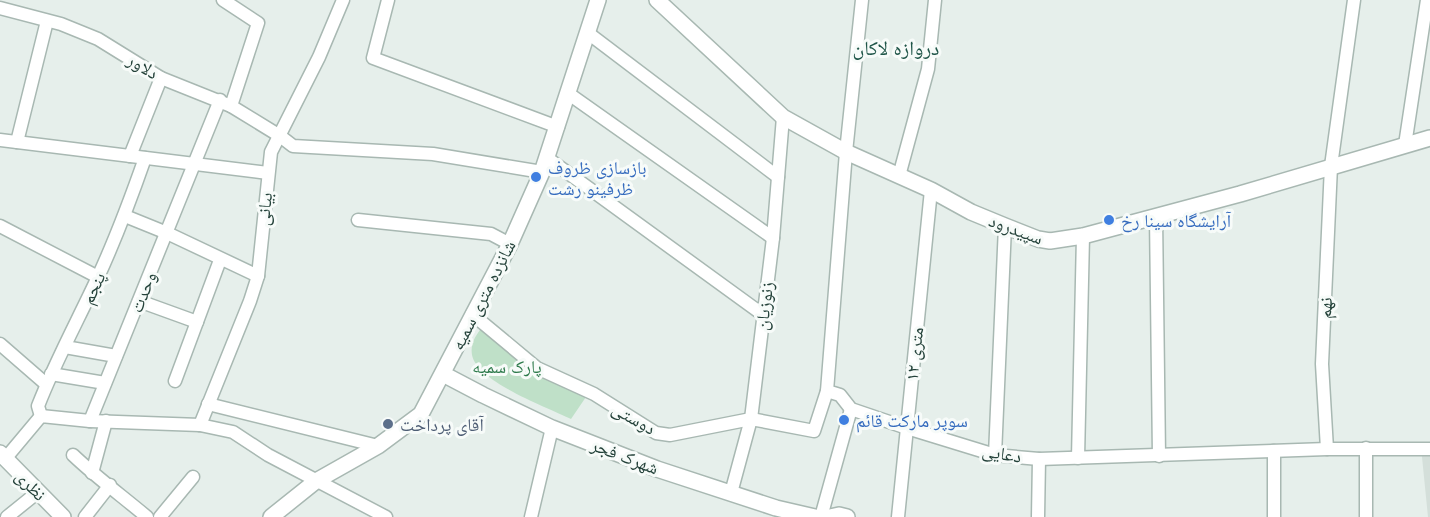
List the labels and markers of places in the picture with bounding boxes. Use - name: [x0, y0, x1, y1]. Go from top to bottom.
- place label: بازسازی ظروف ظرفینو رشت: [548, 156, 647, 200]
- marker: بازسازی ظروف ظرفینو رشت: [529, 170, 543, 184]
- place label: آرایشگاه سینا رخ: [1121, 209, 1231, 233]
- marker: آرایشگاه سینا رخ: [1102, 213, 1116, 227]
- place label: سوپر مارکت قائم: [856, 409, 968, 433]
- place label: آقای پرداخت: [400, 413, 484, 436]
- marker: سوپر مارکت قائم: [837, 413, 851, 427]
- marker: آقای پرداخت: [381, 417, 395, 431]

